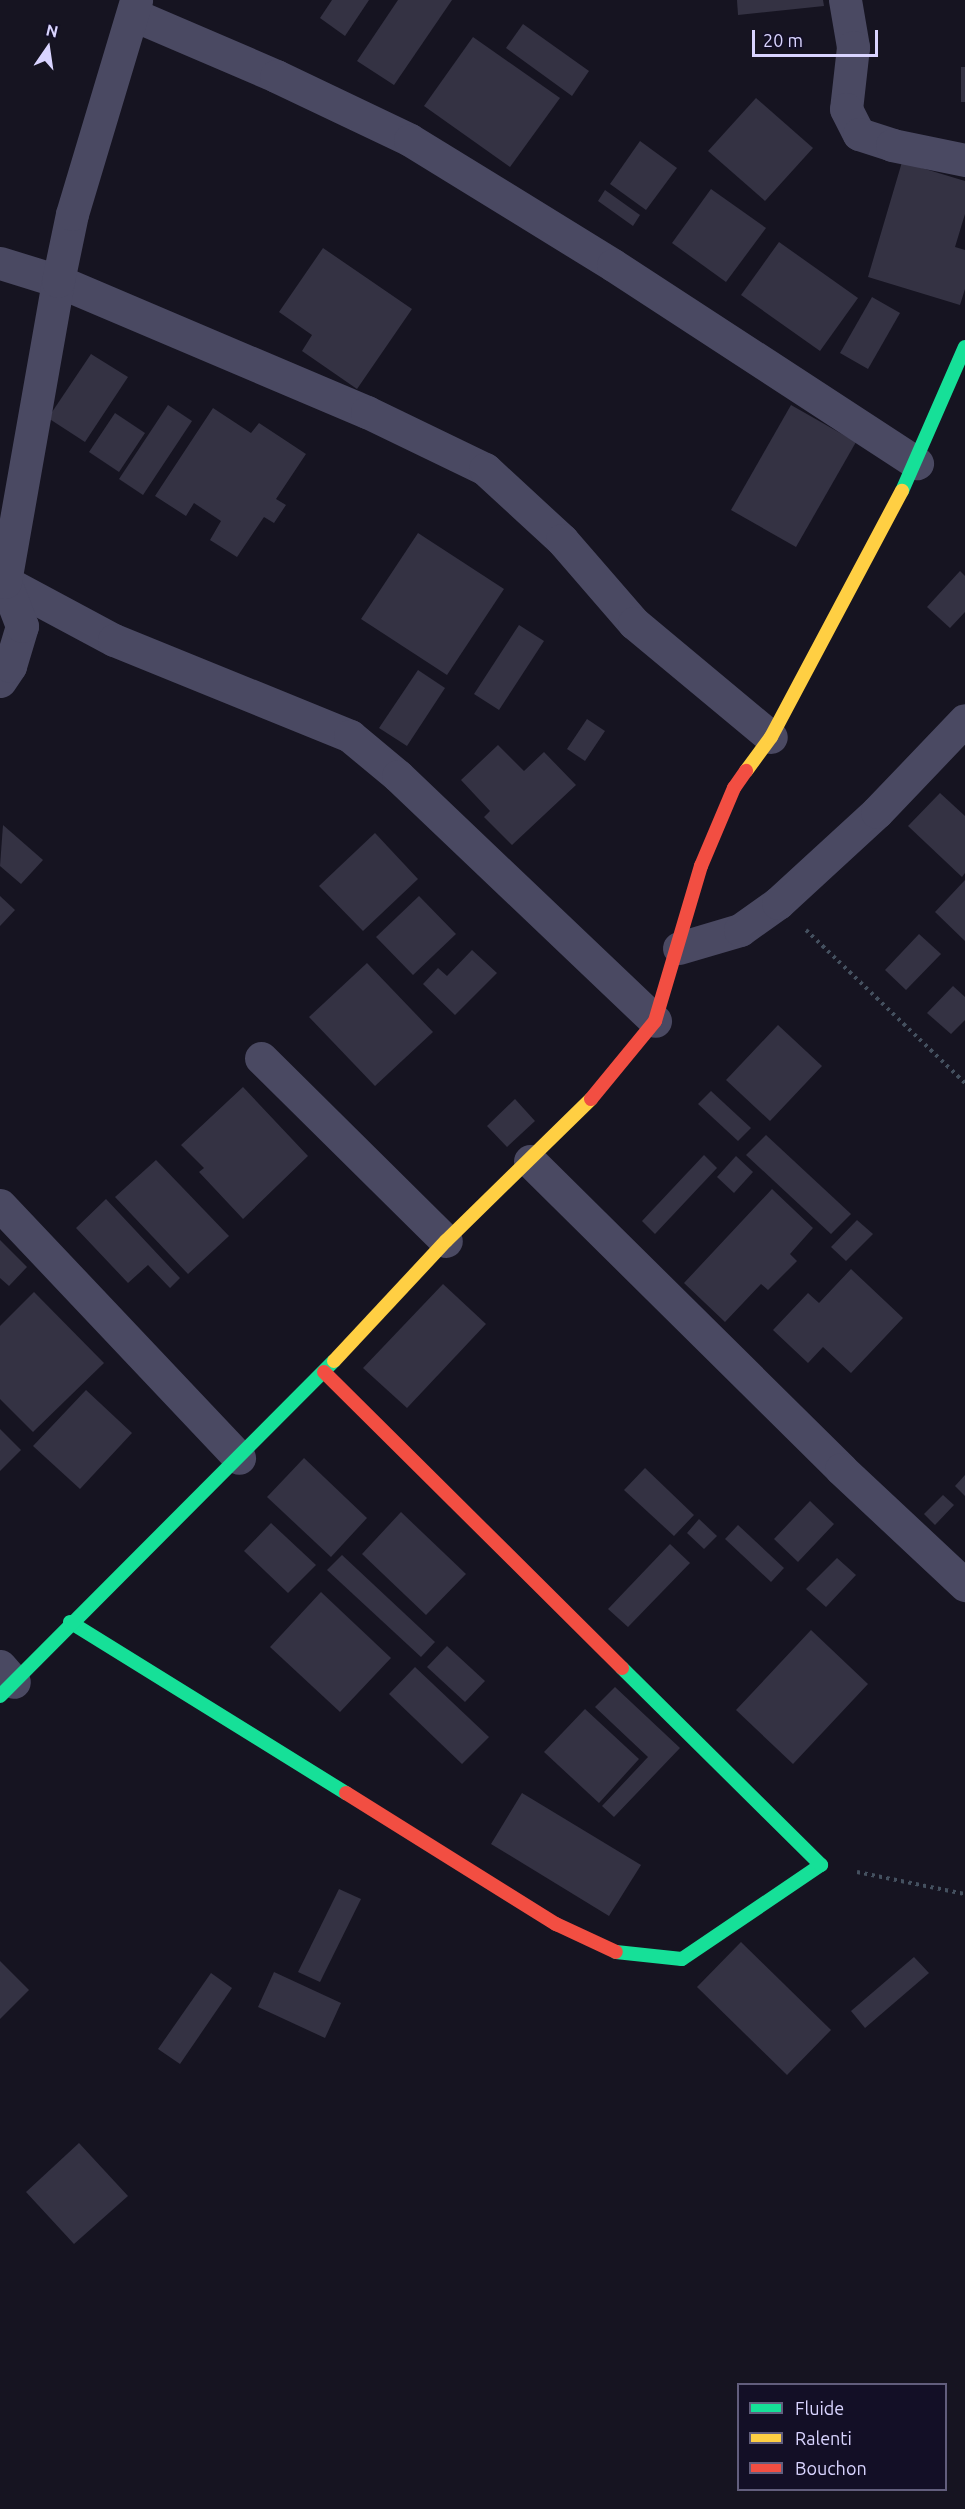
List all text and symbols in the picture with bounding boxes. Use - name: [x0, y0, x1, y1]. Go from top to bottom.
- north arrow: [18, 18, 78, 78]
- scale bar: [755, 18, 881, 56]
- text: N: [44, 20, 60, 41]
- text: 20 m: [763, 30, 803, 50]
- legend: [737, 2383, 947, 2491]
- text: Fluide: [795, 2398, 844, 2418]
- text: Ralenti: [795, 2428, 852, 2448]
- text: Bouchon: [795, 2458, 867, 2478]

